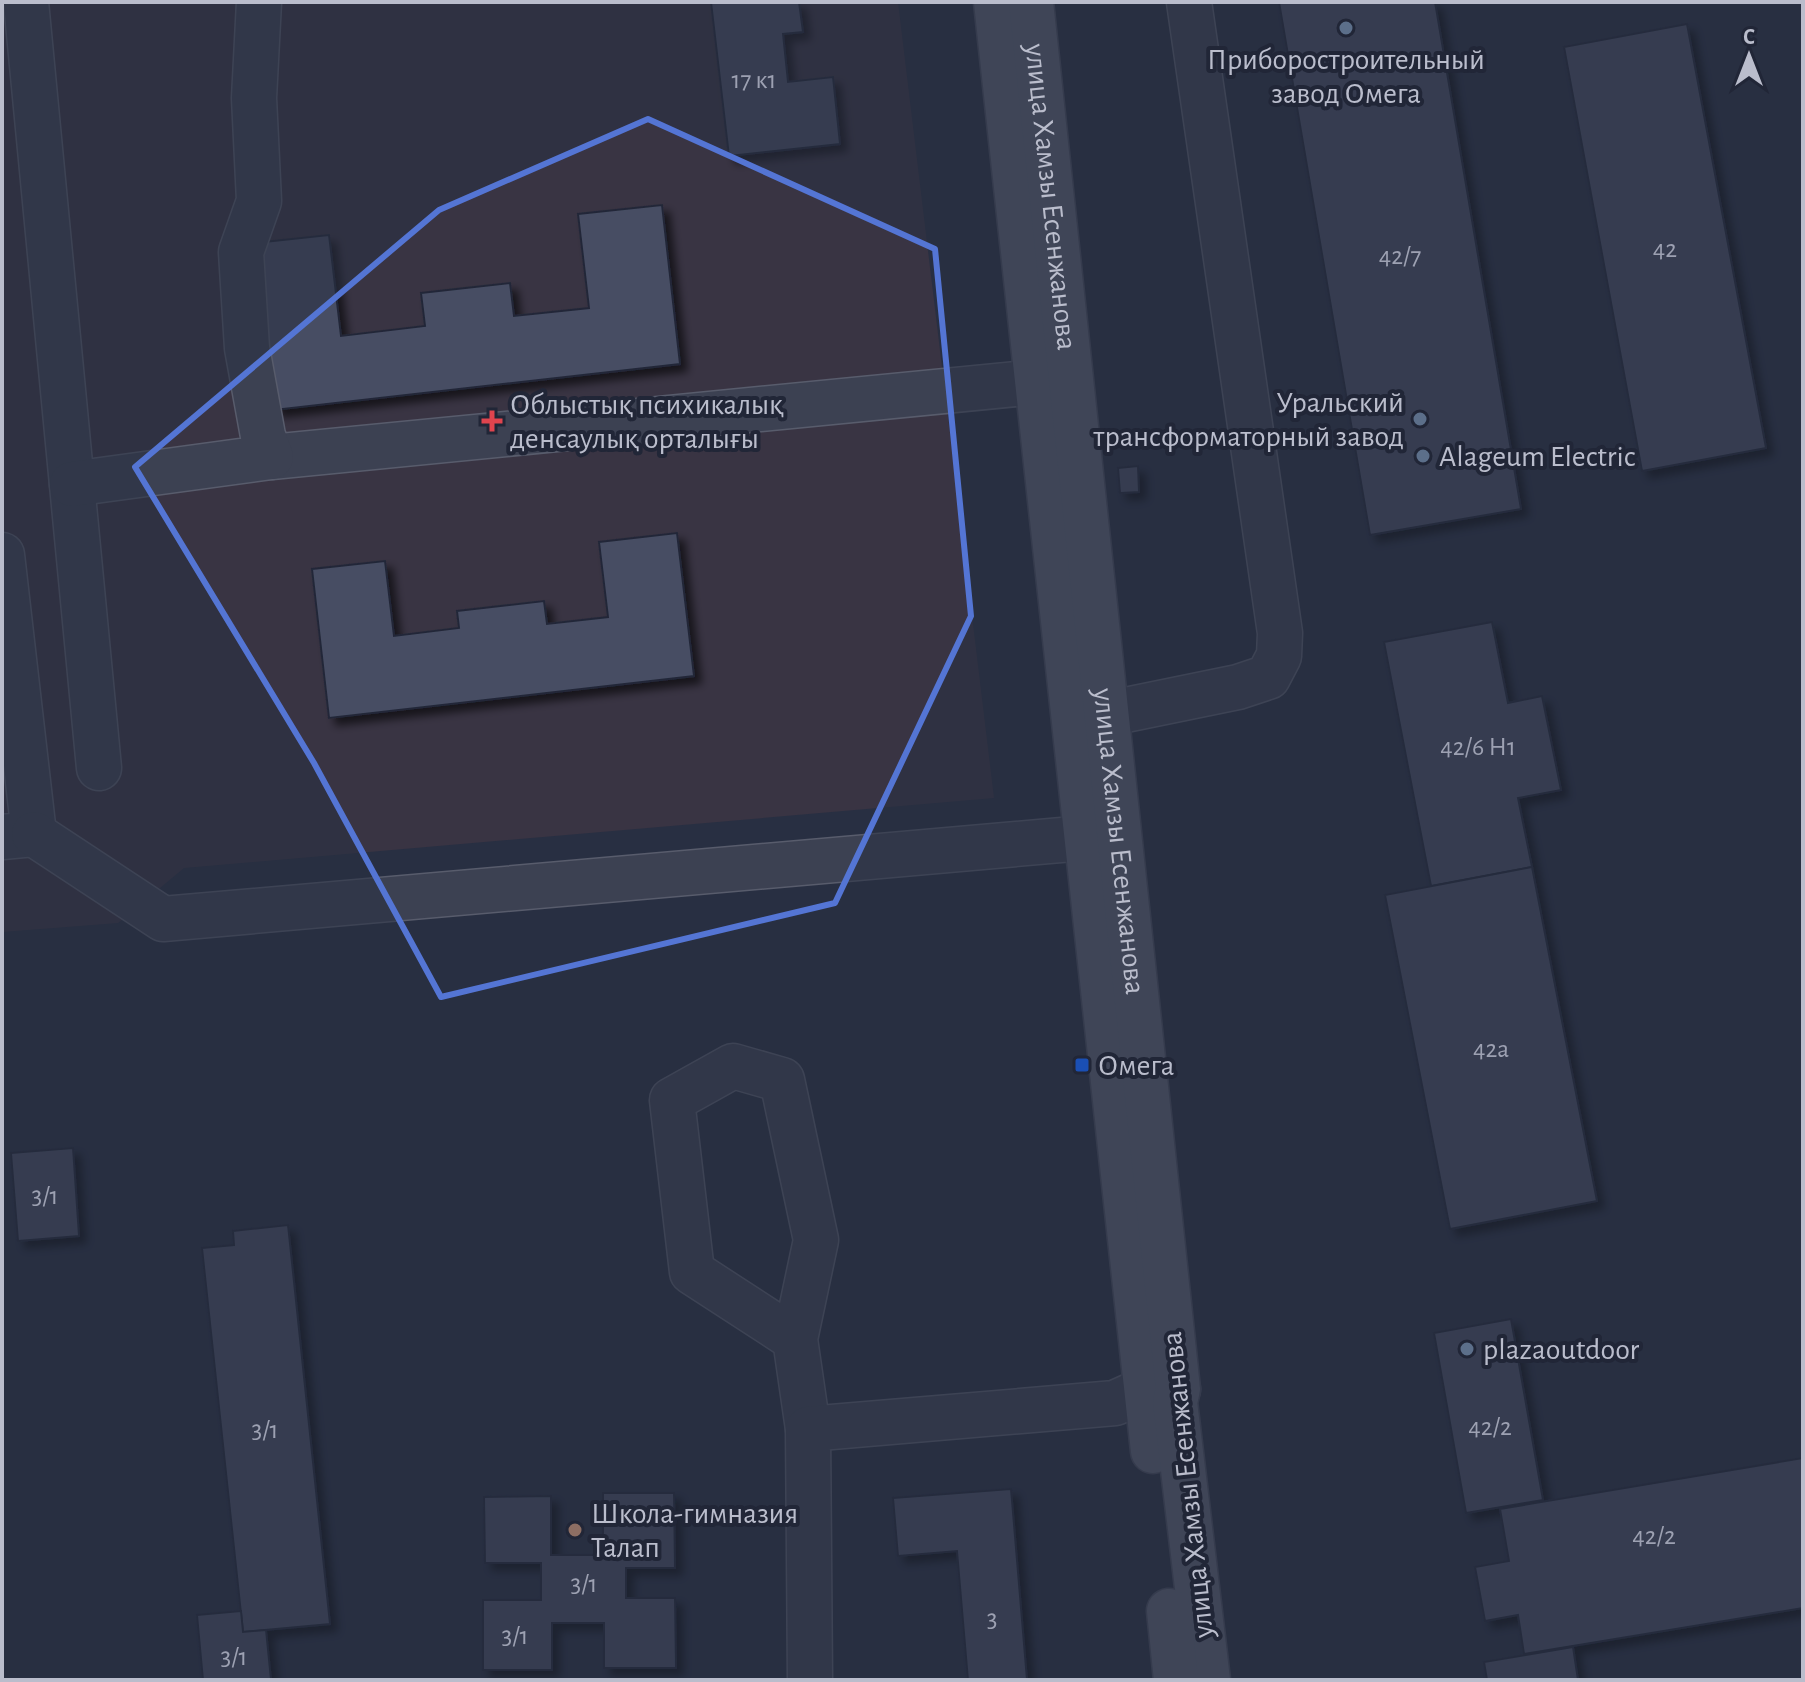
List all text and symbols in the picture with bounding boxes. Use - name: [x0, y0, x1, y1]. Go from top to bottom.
- north arrow: [1709, 16, 1789, 96]
- marker: Приборостроительный завод Омега: [1337, 19, 1355, 37]
- text: С: [1743, 26, 1755, 48]
- street label: улица Хамзы Есенжанова: [1019, 41, 1082, 352]
- place label: Приборостроительный завод Омега: [1207, 45, 1485, 109]
- house number: 17 к1: [732, 67, 776, 93]
- house number: 42: [1653, 236, 1677, 262]
- house number: 42/7: [1379, 243, 1421, 269]
- place label: Уральский трансформаторный завод: [1093, 388, 1404, 452]
- place label: Облыстық психикалық денсаулық орталығы: [510, 390, 784, 454]
- marker: Облыстық психикалық денсаулық орталығы: [481, 410, 503, 432]
- marker: Уральский трансформаторный завод: [1411, 410, 1429, 428]
- place label: Alageum Electric: [1439, 442, 1636, 472]
- marker: Alageum Electric: [1414, 447, 1432, 465]
- street label: улица Хамзы Есенжанова: [1088, 686, 1150, 996]
- house number: 42/6 Н1: [1440, 734, 1516, 760]
- house number: 42а: [1473, 1036, 1509, 1062]
- place label: Омега: [1098, 1051, 1175, 1081]
- marker: Омега: [1073, 1056, 1091, 1074]
- house number: 3/1: [31, 1183, 59, 1209]
- street label: улица Хамзы Есенжанова: [1157, 1330, 1219, 1641]
- place label: plazaoutdoor: [1483, 1335, 1640, 1365]
- marker: plazaoutdoor: [1458, 1340, 1476, 1358]
- house number: 42/2: [1468, 1414, 1512, 1440]
- house number: 3/1: [251, 1417, 279, 1443]
- place label: Школа-гимназия Талап: [591, 1499, 798, 1563]
- marker: Школа-гимназия Талап: [566, 1521, 584, 1539]
- house number: 42/2: [1632, 1523, 1676, 1549]
- house number: 3/1: [570, 1571, 598, 1597]
- house number: 3: [987, 1606, 997, 1632]
- house number: 3/1: [501, 1623, 529, 1649]
- house number: 3/1: [220, 1644, 248, 1670]

